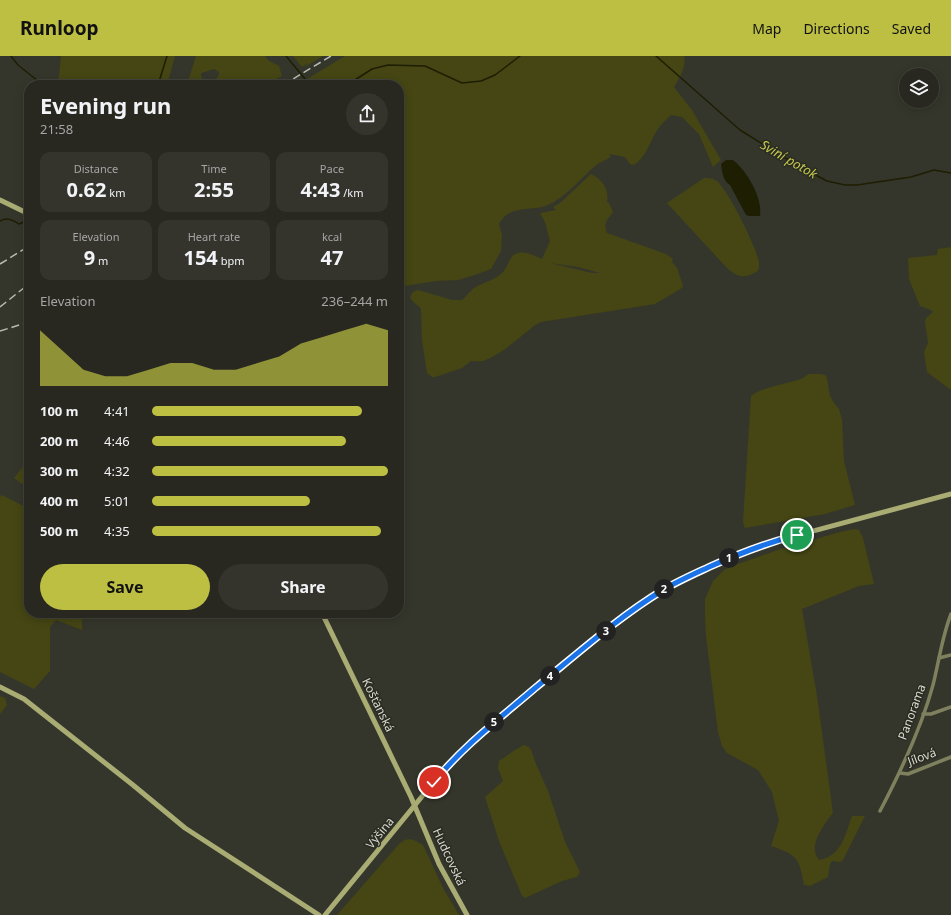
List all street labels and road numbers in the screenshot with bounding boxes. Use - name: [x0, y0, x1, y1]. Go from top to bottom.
- street label: Košťanská: [358, 675, 399, 734]
- street label: Panorama: [894, 682, 929, 742]
- street label: Jílová: [904, 744, 939, 770]
- street label: Výšina: [362, 813, 398, 852]
- street label: Hudcovská: [429, 825, 470, 888]

